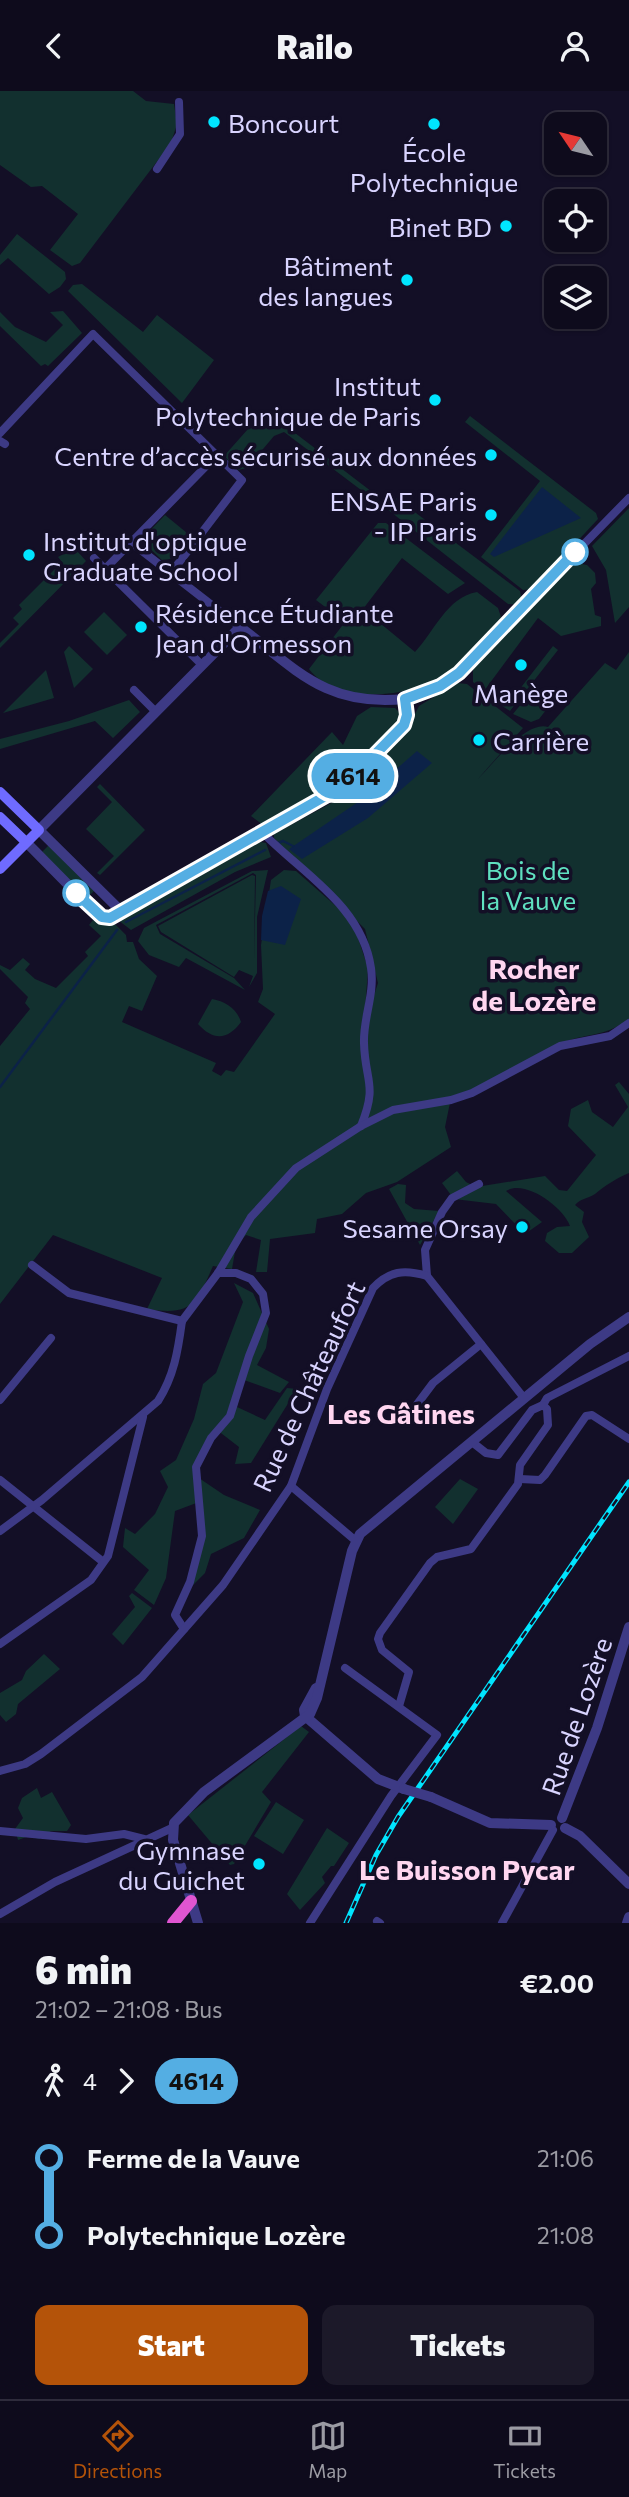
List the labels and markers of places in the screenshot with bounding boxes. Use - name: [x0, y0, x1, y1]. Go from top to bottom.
- place label: Boncourt: [228, 107, 339, 138]
- marker: Boncourt: [206, 114, 222, 130]
- marker: École Polytechnique: [426, 116, 442, 132]
- place label: École Polytechnique: [350, 136, 518, 197]
- place label: Binet BD: [389, 211, 492, 242]
- marker: Binet BD: [498, 218, 514, 234]
- place label: Bâtiment des langues: [258, 250, 393, 311]
- marker: Bâtiment des langues: [399, 272, 415, 288]
- place label: Institut Polytechnique de Paris: [155, 370, 421, 431]
- marker: Institut Polytechnique de Paris: [427, 392, 443, 408]
- place label: Centre d’accès sécurisé aux données: [54, 440, 477, 471]
- marker: Centre d’accès sécurisé aux données: [483, 447, 499, 463]
- place label: ENSAE Paris - IP Paris: [330, 485, 477, 546]
- marker: ENSAE Paris - IP Paris: [483, 507, 499, 523]
- place label: Institut d'optique Graduate School: [43, 525, 247, 586]
- unlabelled marker: [562, 539, 588, 565]
- marker: Institut d'optique Graduate School: [21, 547, 37, 563]
- place label: Résidence Étudiante Jean d'Ormesson: [155, 597, 394, 658]
- marker: Résidence Étudiante Jean d'Ormesson: [133, 619, 149, 635]
- marker: Manège: [513, 657, 529, 673]
- place label: Manège: [474, 677, 568, 708]
- place label: Carrière: [493, 725, 589, 756]
- marker: Carrière: [471, 732, 487, 748]
- unlabelled marker: [63, 880, 89, 906]
- place label: Sesame Orsay: [342, 1212, 508, 1243]
- marker: Sesame Orsay: [514, 1219, 530, 1235]
- place label: Gymnase du Guichet: [118, 1834, 245, 1895]
- marker: Gymnase du Guichet: [251, 1856, 267, 1872]

